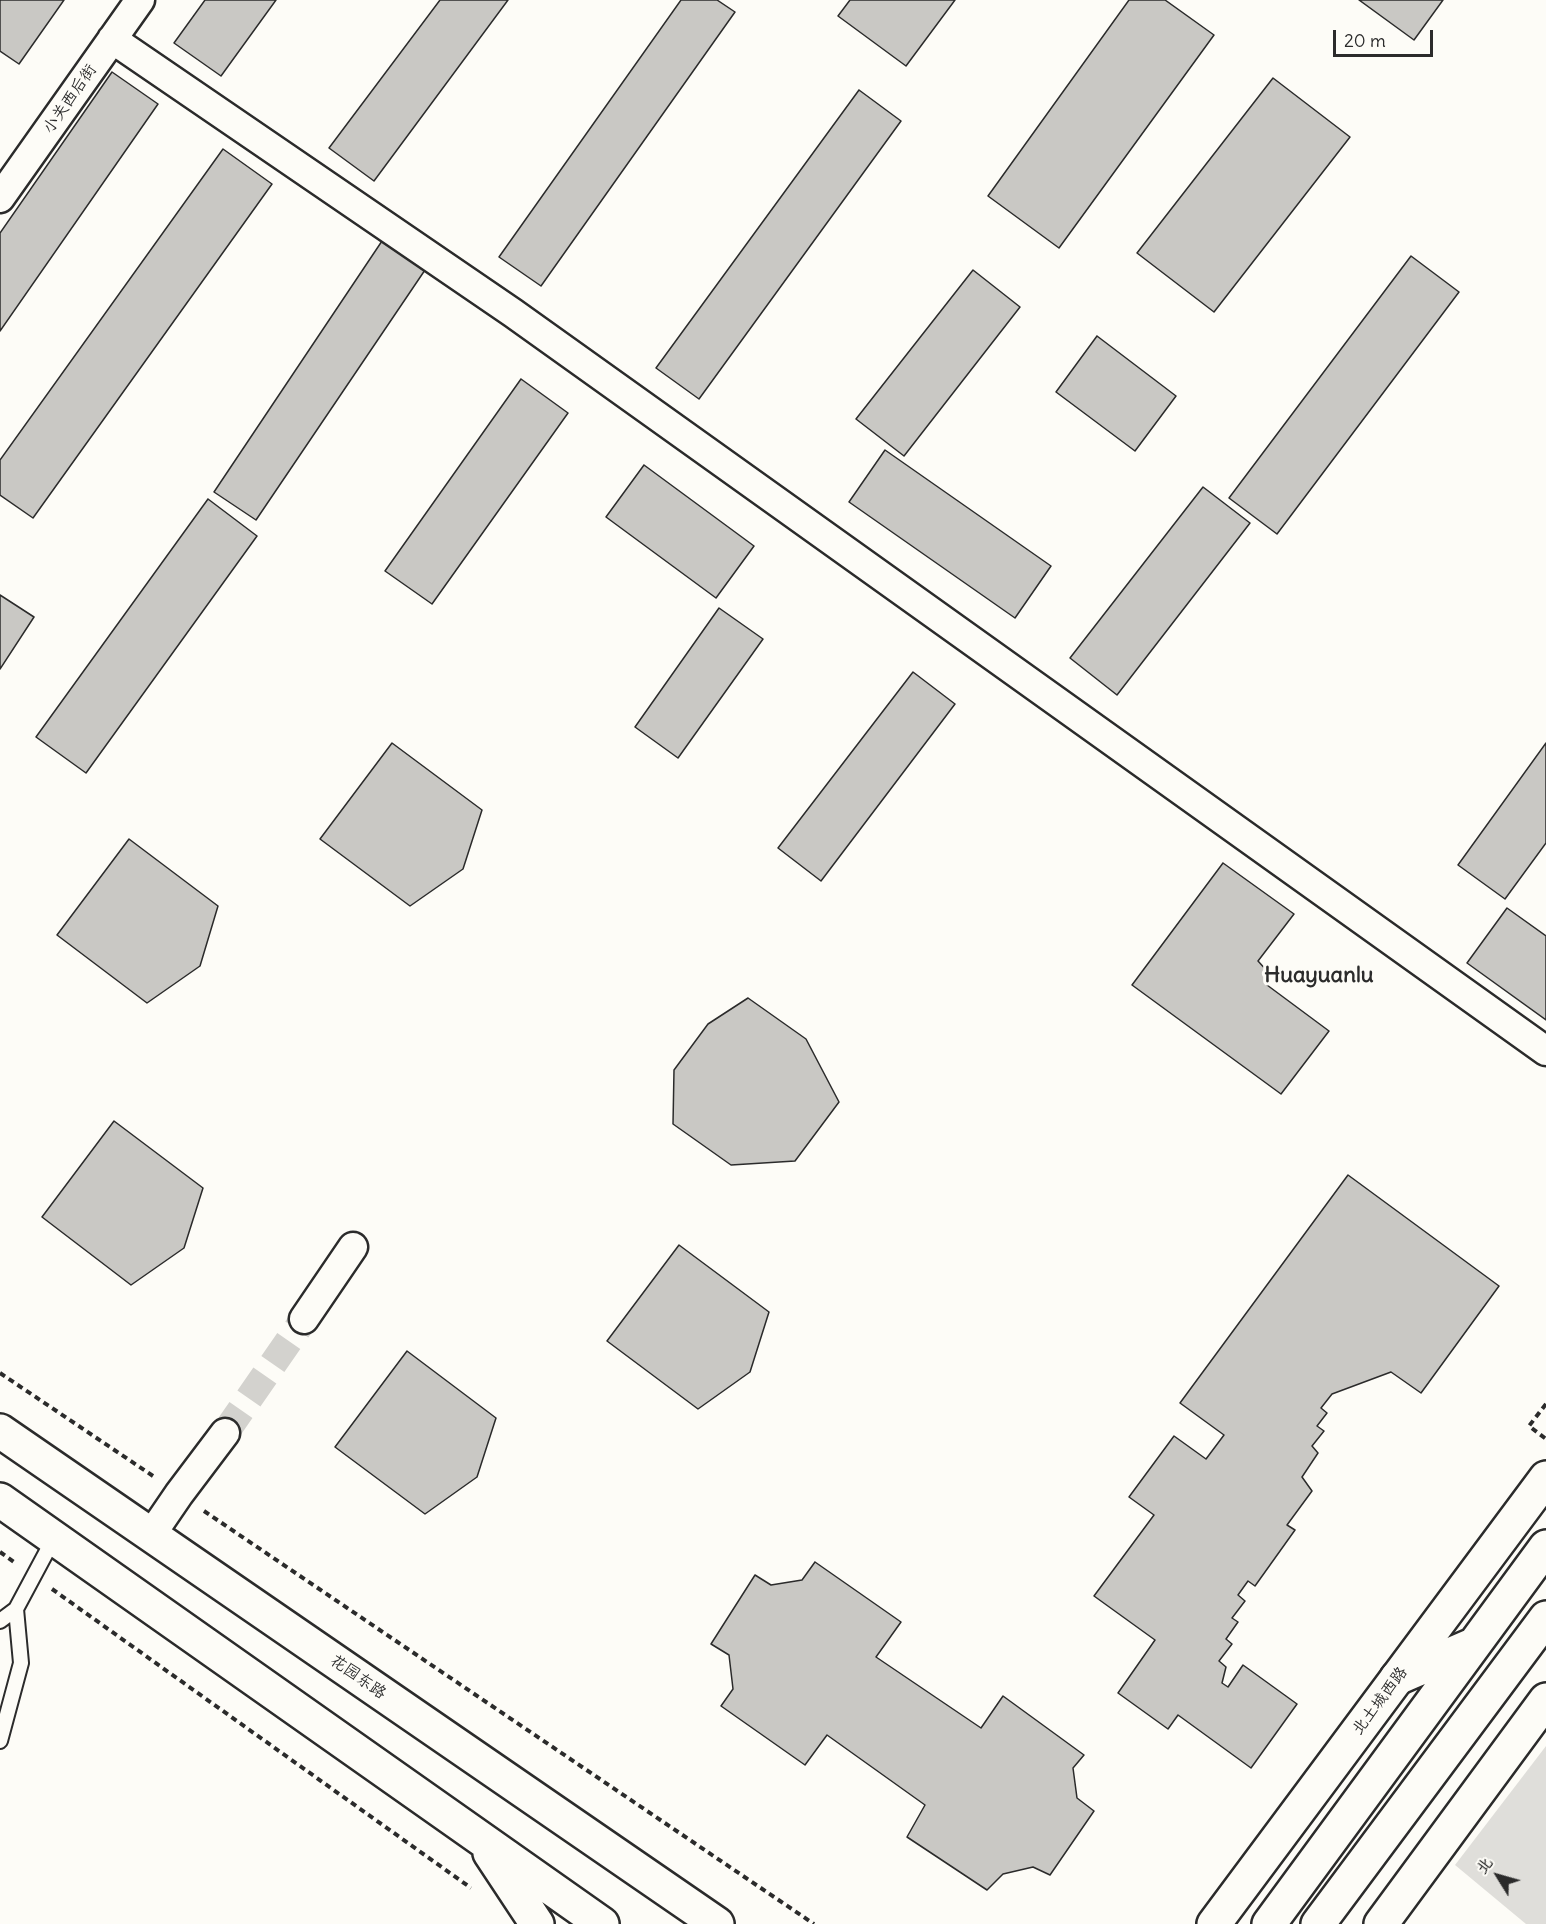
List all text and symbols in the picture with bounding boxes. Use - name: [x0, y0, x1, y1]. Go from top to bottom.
- scale bar: [1336, 18, 1436, 56]
- text: 20 m: [1344, 29, 1386, 52]
- street label: 小关西后街: [39, 61, 101, 137]
- district label: Huayuanlu: [1264, 963, 1374, 989]
- street label: 花园东路: [326, 1651, 390, 1703]
- street label: 北土城西路: [1348, 1663, 1412, 1739]
- north arrow: [1468, 1846, 1528, 1906]
- text: 北: [1471, 1853, 1496, 1878]

